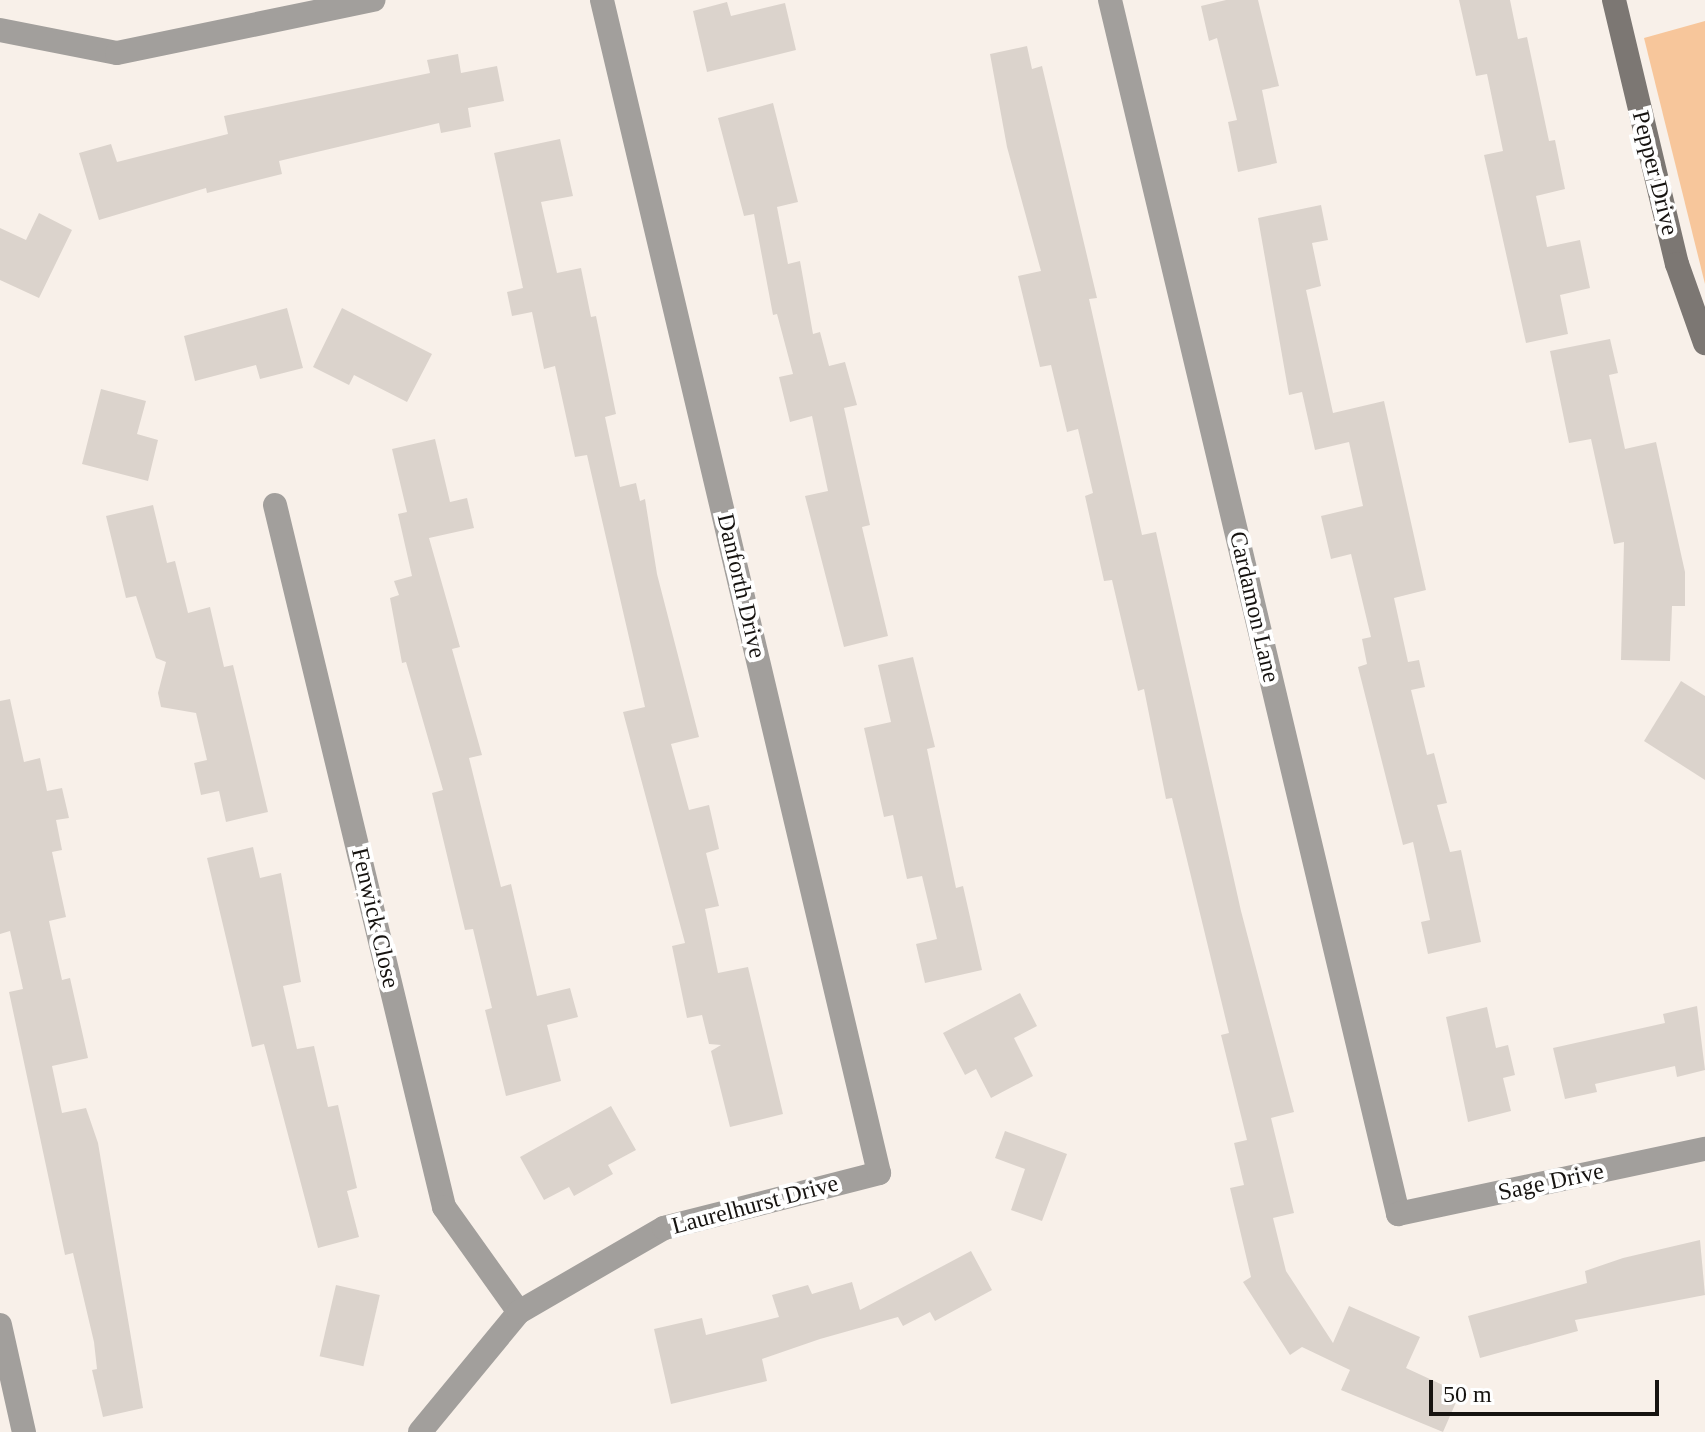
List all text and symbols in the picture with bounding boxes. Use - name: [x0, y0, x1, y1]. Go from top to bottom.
- street label: Pepper Drive: [1626, 108, 1684, 238]
- street label: Danforth Drive: [710, 511, 772, 661]
- street label: Cardamon Lane: [1223, 529, 1285, 685]
- street label: Fenwick Close: [345, 845, 405, 991]
- street label: Sage Drive: [1496, 1157, 1606, 1207]
- street label: Laurelhurst Drive: [669, 1169, 841, 1241]
- scale bar: [1433, 1364, 1663, 1414]
- text: 50 m: [1443, 1381, 1492, 1407]

